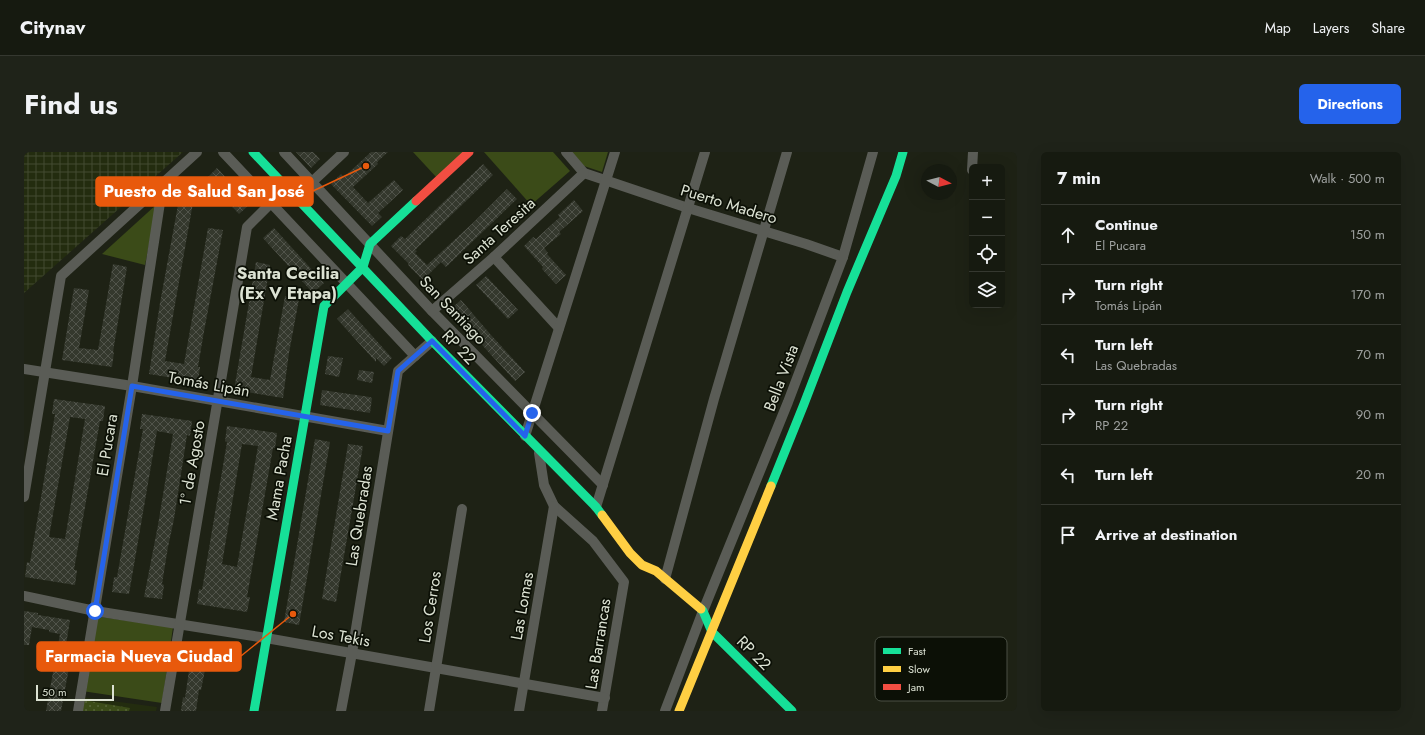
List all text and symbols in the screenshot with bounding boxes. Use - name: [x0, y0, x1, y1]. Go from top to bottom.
- text: Citynav: [20, 14, 86, 41]
- text: Map: [1265, 18, 1291, 38]
- text: Layers: [1313, 18, 1349, 38]
- text: Share: [1371, 18, 1405, 38]
- text: Find us: [24, 84, 118, 125]
- button: Directions: [1299, 84, 1401, 124]
- north arrow: [921, 164, 957, 200]
- map controls: [969, 164, 1005, 308]
- button: +: [969, 164, 1005, 200]
- text: 7 min: [1057, 166, 1101, 190]
- text: Walk · 500 m: [1310, 169, 1385, 188]
- callout: Puesto de Salud San José: [96, 177, 313, 206]
- street label: Puerto Madero: [678, 178, 780, 230]
- text: Puesto de Salud San José: [104, 179, 305, 203]
- street label: Santa Teresita: [458, 192, 540, 270]
- button: −: [969, 200, 1005, 236]
- text: Continue: [1095, 214, 1158, 236]
- icon: ahead: [1057, 224, 1079, 246]
- text: 150 m: [1350, 225, 1385, 244]
- button: locate: [969, 236, 1005, 272]
- text: El Pucara: [1095, 236, 1146, 255]
- district label: Santa Cecilia (Ex V Etapa): [237, 261, 339, 305]
- street label: San Santiago: [414, 270, 492, 350]
- button: layers: [969, 272, 1005, 308]
- text: Turn right: [1095, 274, 1163, 296]
- icon: right: [1057, 284, 1079, 306]
- text: 170 m: [1350, 285, 1385, 304]
- text: Tomás Lipán: [1095, 296, 1162, 315]
- street label: RP 22: [437, 324, 481, 370]
- text: Turn left: [1095, 334, 1153, 356]
- street label: Bella Vista: [758, 341, 804, 415]
- icon: left: [1057, 344, 1079, 366]
- text: 70 m: [1356, 345, 1385, 364]
- text: Las Quebradas: [1095, 356, 1177, 375]
- street label: Tomás Lipán: [166, 365, 252, 403]
- text: Turn right: [1095, 394, 1163, 416]
- route end: [523, 404, 541, 422]
- icon: right: [1057, 404, 1079, 426]
- text: 90 m: [1356, 405, 1385, 424]
- street label: El Pucara: [91, 412, 123, 478]
- text: RP 22: [1095, 416, 1128, 435]
- street label: 1º de Agosto: [173, 418, 211, 507]
- street label: Mama Pacha: [260, 434, 298, 522]
- street label: Las Quebradas: [340, 464, 378, 568]
- icon: left: [1057, 464, 1079, 486]
- text: Turn left: [1095, 464, 1153, 486]
- text: 20 m: [1356, 465, 1385, 484]
- icon: arrive: [1057, 524, 1079, 546]
- text: Arrive at destination: [1095, 524, 1237, 546]
- street label: Los Cerros: [413, 569, 447, 645]
- street label: Las Lomas: [505, 570, 539, 642]
- street label: Las Barrancas: [579, 597, 617, 691]
- route start: [86, 602, 104, 620]
- street label: Los Tekis: [310, 620, 372, 652]
- street label: RP 22: [731, 630, 777, 676]
- legend: [875, 637, 1007, 701]
- callout: Farmacia Nueva Ciudad: [37, 642, 241, 671]
- text: Fast: [908, 643, 926, 659]
- text: Farmacia Nueva Ciudad: [45, 644, 233, 668]
- text: Slow: [908, 661, 930, 677]
- text: Jam: [906, 679, 925, 695]
- scale bar: [36, 683, 114, 702]
- text: 50 m: [42, 684, 67, 700]

